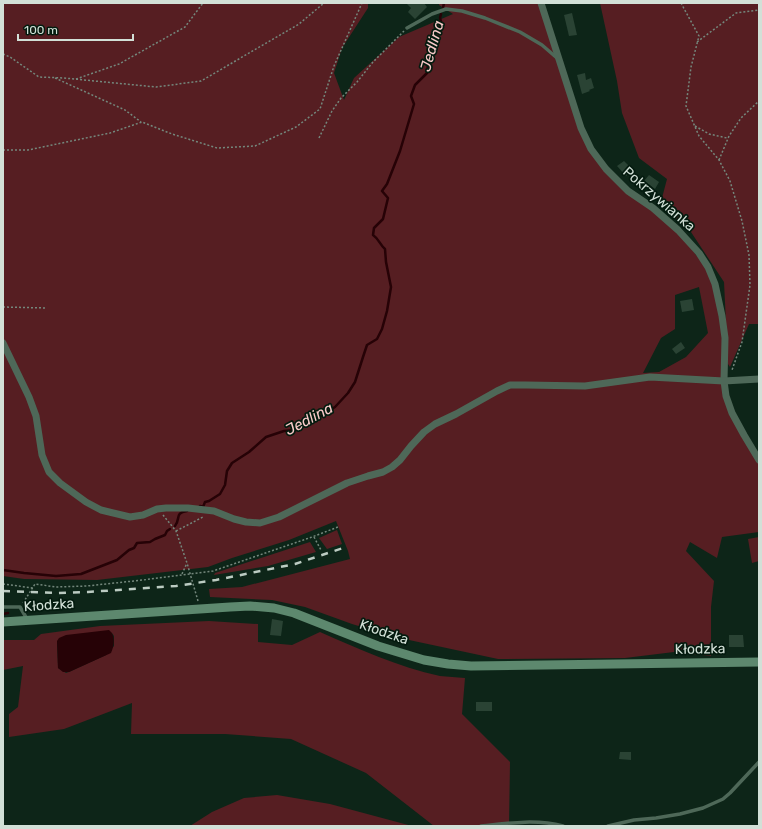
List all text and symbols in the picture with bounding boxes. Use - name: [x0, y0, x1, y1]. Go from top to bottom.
- scale bar: [18, 16, 133, 42]
- water label: Jedlina: [416, 18, 448, 73]
- text: 100 m: [24, 23, 58, 37]
- street label: Pokrzywianka: [619, 163, 699, 235]
- water label: Jedlina: [282, 399, 336, 439]
- street label: Kłodzka: [23, 595, 75, 615]
- street label: Kłodzka: [357, 616, 411, 648]
- street label: Kłodzka: [675, 640, 725, 658]

